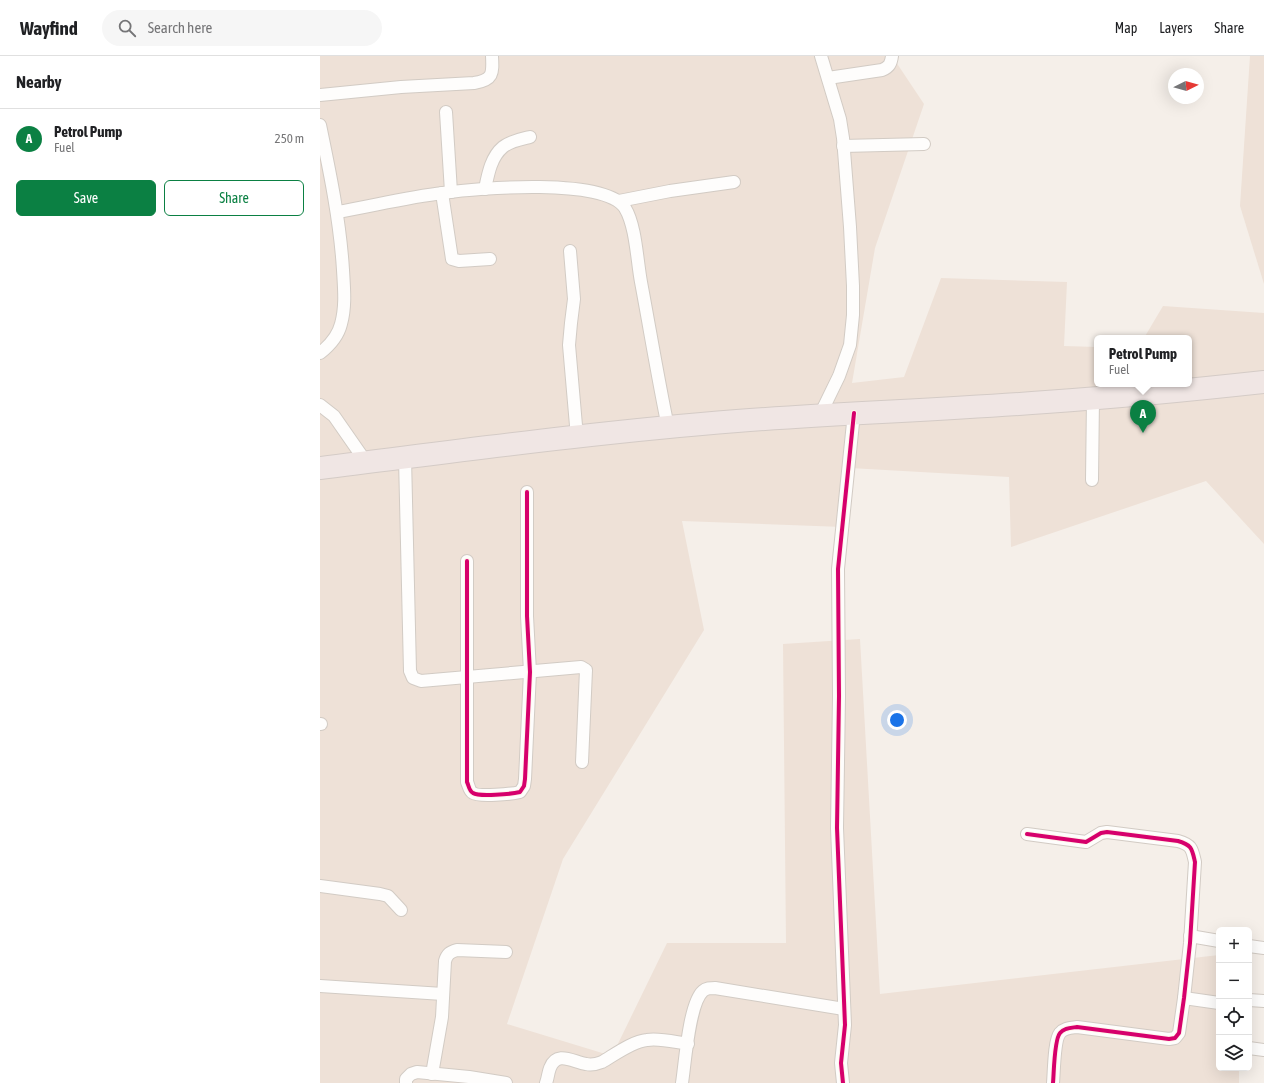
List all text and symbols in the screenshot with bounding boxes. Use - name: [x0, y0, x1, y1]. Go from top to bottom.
- search box: [102, 10, 382, 46]
- text: Wayfind: [20, 17, 78, 39]
- icon: search: [116, 17, 138, 39]
- text: Search here: [148, 19, 212, 36]
- text: Map: [1115, 20, 1137, 36]
- text: Layers: [1159, 20, 1192, 36]
- text: Share: [1214, 20, 1244, 36]
- north arrow: [1168, 68, 1204, 104]
- text: Nearby: [16, 72, 62, 92]
- text: Petrol Pump: [54, 123, 122, 140]
- text: A: [26, 131, 32, 146]
- text: 250 m: [275, 131, 304, 146]
- text: Fuel: [54, 140, 75, 155]
- button: Save: [16, 180, 156, 216]
- button: Share: [164, 180, 304, 216]
- popup: [1094, 335, 1192, 387]
- text: Petrol Pump: [1109, 345, 1177, 362]
- text: Fuel: [1109, 362, 1130, 377]
- pin: A: [1130, 400, 1156, 433]
- your location: [887, 710, 907, 730]
- map controls: [1216, 927, 1252, 1071]
- button: +: [1216, 927, 1252, 963]
- button: −: [1216, 963, 1252, 999]
- button: locate: [1216, 999, 1252, 1035]
- button: layers: [1216, 1035, 1252, 1071]

